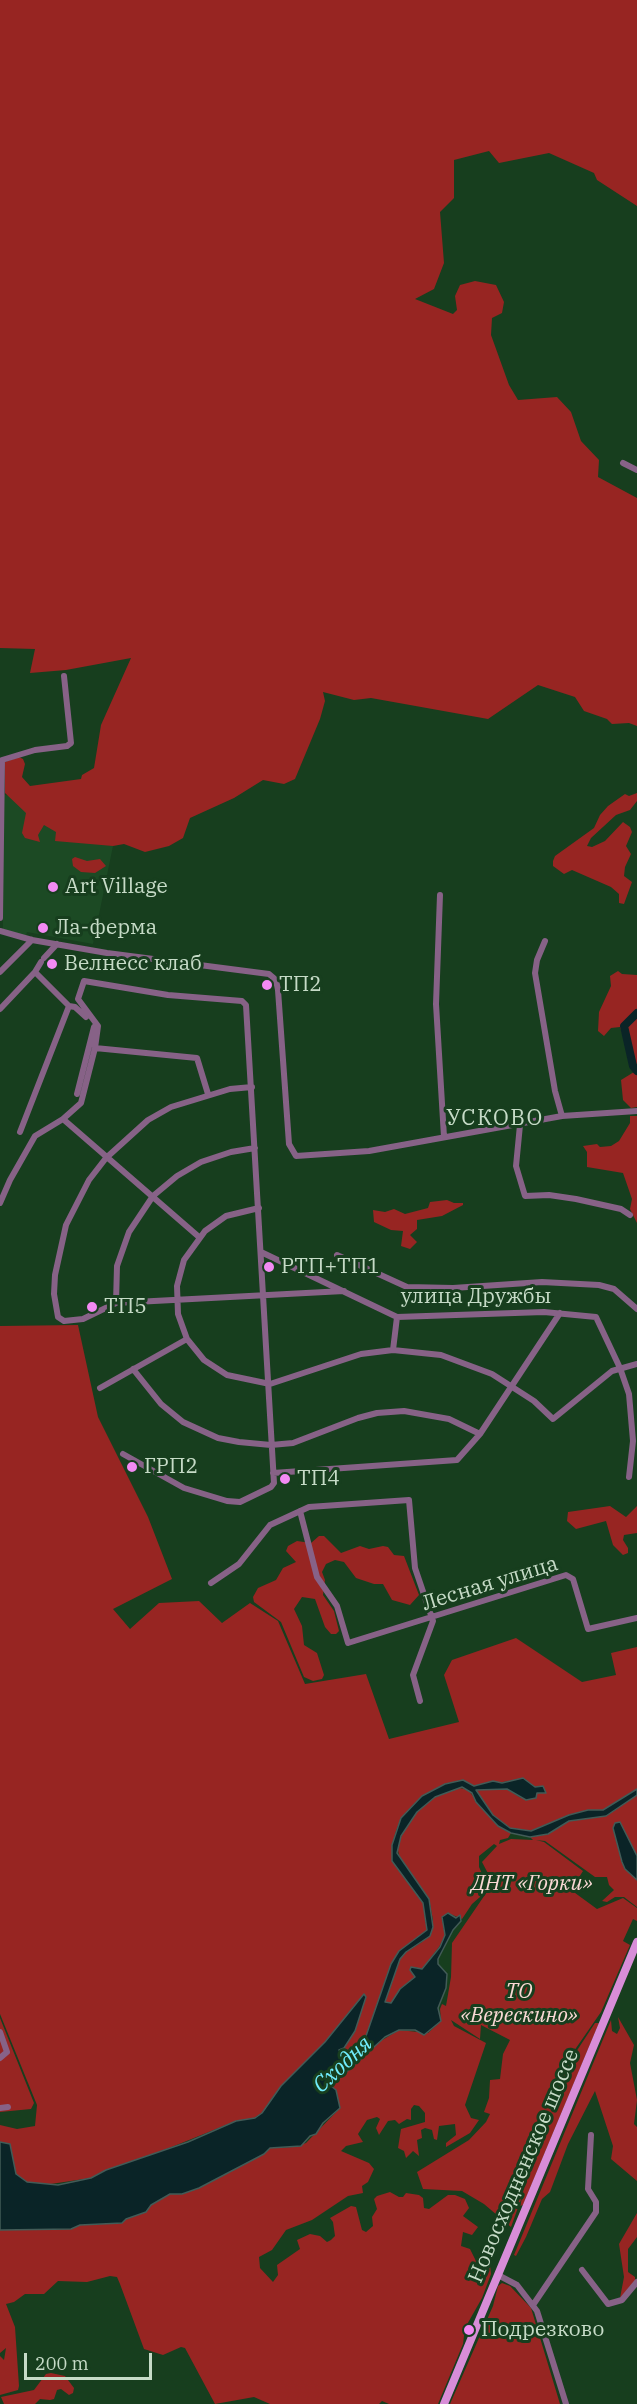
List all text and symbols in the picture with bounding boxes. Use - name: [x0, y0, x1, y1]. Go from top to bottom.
- place label: Art Village: [65, 874, 168, 900]
- marker: Art Village: [46, 880, 60, 894]
- place label: Ла-ферма: [55, 915, 157, 941]
- marker: Ла-ферма: [36, 921, 50, 935]
- place label: Велнесс клаб: [64, 951, 202, 977]
- marker: Велнесс клаб: [45, 957, 59, 971]
- place label: ТП2: [279, 972, 322, 998]
- marker: ТП2: [260, 978, 274, 992]
- district label: УСКОВО: [446, 1106, 544, 1132]
- place label: РТП+ТП1: [281, 1254, 380, 1280]
- marker: РТП+ТП1: [262, 1260, 276, 1274]
- street label: улица Дружбы: [401, 1284, 551, 1310]
- place label: ТП5: [104, 1294, 147, 1320]
- marker: ТП5: [85, 1300, 99, 1314]
- place label: ГРП2: [144, 1454, 198, 1480]
- marker: ГРП2: [125, 1460, 139, 1474]
- place label: ТП4: [297, 1466, 340, 1492]
- marker: ТП4: [278, 1472, 292, 1486]
- street label: Лесная улица: [419, 1551, 561, 1617]
- park label: ДНТ «Горки»: [471, 1871, 593, 1897]
- park label: ТО «Верескино»: [460, 1979, 578, 2029]
- water label: Сходня: [308, 2031, 378, 2099]
- street label: Новосходненское шоссе: [463, 2045, 585, 2287]
- place label: Подрезково: [481, 2317, 604, 2343]
- marker: Подрезково: [462, 2323, 476, 2337]
- scale bar: [27, 2341, 154, 2379]
- text: 200 m: [35, 2352, 89, 2375]

